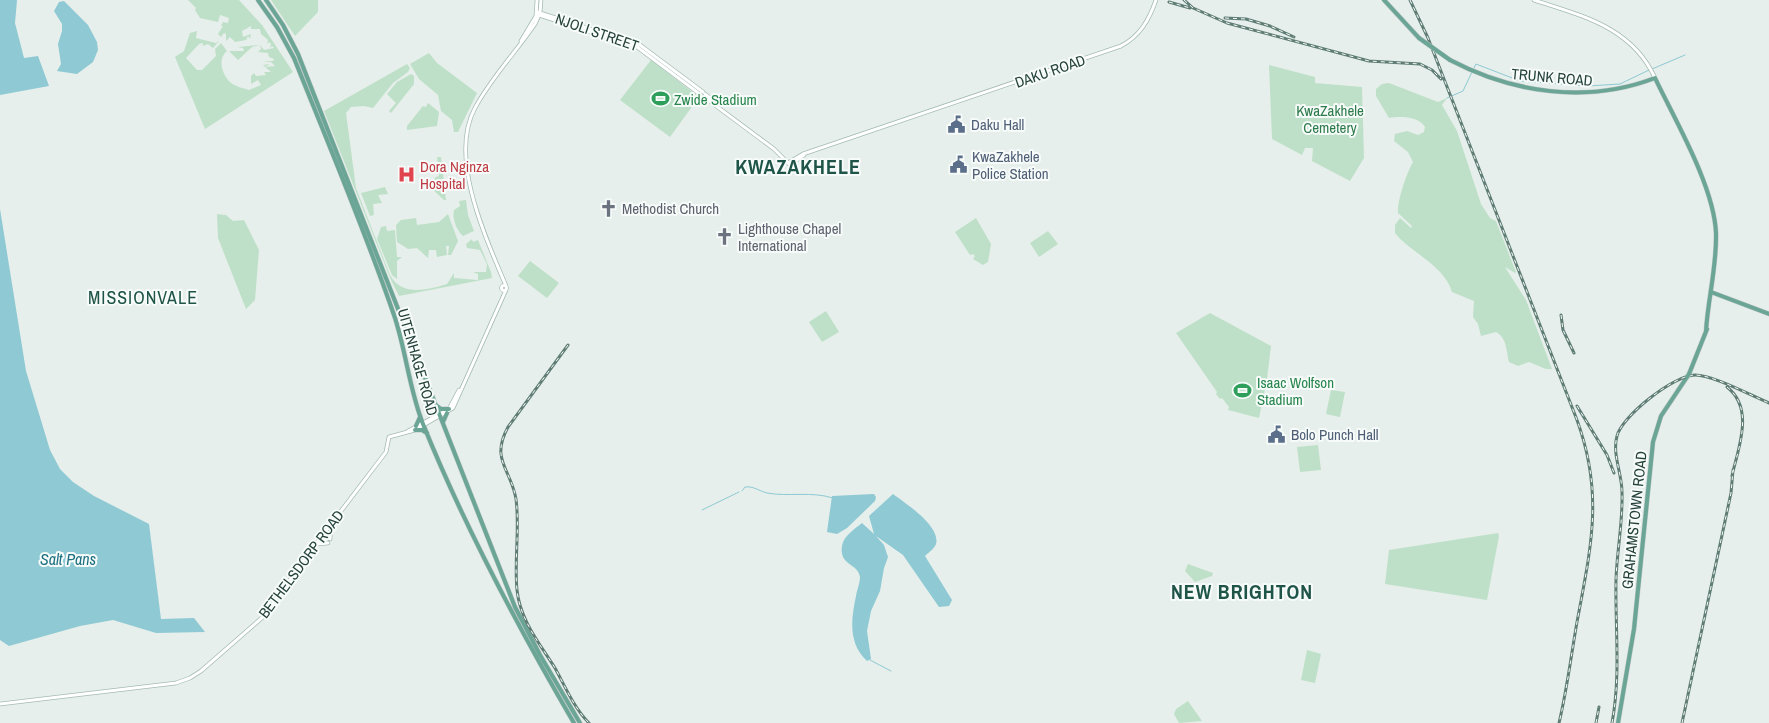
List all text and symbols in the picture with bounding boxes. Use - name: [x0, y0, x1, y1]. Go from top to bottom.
- street label: NJOLI STREET: [553, 8, 642, 56]
- street label: DAKU ROAD: [1012, 49, 1088, 93]
- street label: TRUNK ROAD: [1511, 63, 1594, 91]
- sports icon: Zwide Stadium: [650, 89, 670, 109]
- place label: Zwide Stadium: [674, 89, 757, 110]
- park label: KwaZakhele Cemetery: [1296, 100, 1364, 138]
- public building icon: Daku Hall: [947, 114, 967, 134]
- place label: Daku Hall: [971, 114, 1024, 135]
- place label: KwaZakhele Police Station: [972, 146, 1049, 184]
- district label: KWAZAKHELE: [735, 153, 861, 180]
- public building icon: KwaZakhele Police Station: [948, 155, 968, 175]
- place label: Dora Nginza Hospital: [420, 156, 489, 194]
- hospital icon: Dora Nginza Hospital: [396, 165, 416, 185]
- church icon: Methodist Church: [598, 198, 618, 218]
- place label: Methodist Church: [622, 198, 719, 219]
- place label: Lighthouse Chapel International: [738, 218, 841, 256]
- church icon: Lighthouse Chapel International: [714, 227, 734, 247]
- district label: MISSIONVALE: [88, 285, 198, 310]
- street label: UITENHAGE ROAD: [393, 306, 443, 418]
- place label: Isaac Wolfson Stadium: [1257, 372, 1334, 410]
- sports icon: Isaac Wolfson Stadium: [1233, 381, 1253, 401]
- public building icon: Bolo Punch Hall: [1267, 424, 1287, 444]
- place label: Bolo Punch Hall: [1291, 424, 1379, 445]
- street label: GRAHAMSTOWN ROAD: [1616, 450, 1652, 590]
- street label: BETHELSDORP ROAD: [253, 506, 349, 622]
- water label: Salt Pans: [40, 548, 97, 570]
- district label: NEW BRIGHTON: [1171, 578, 1313, 605]

